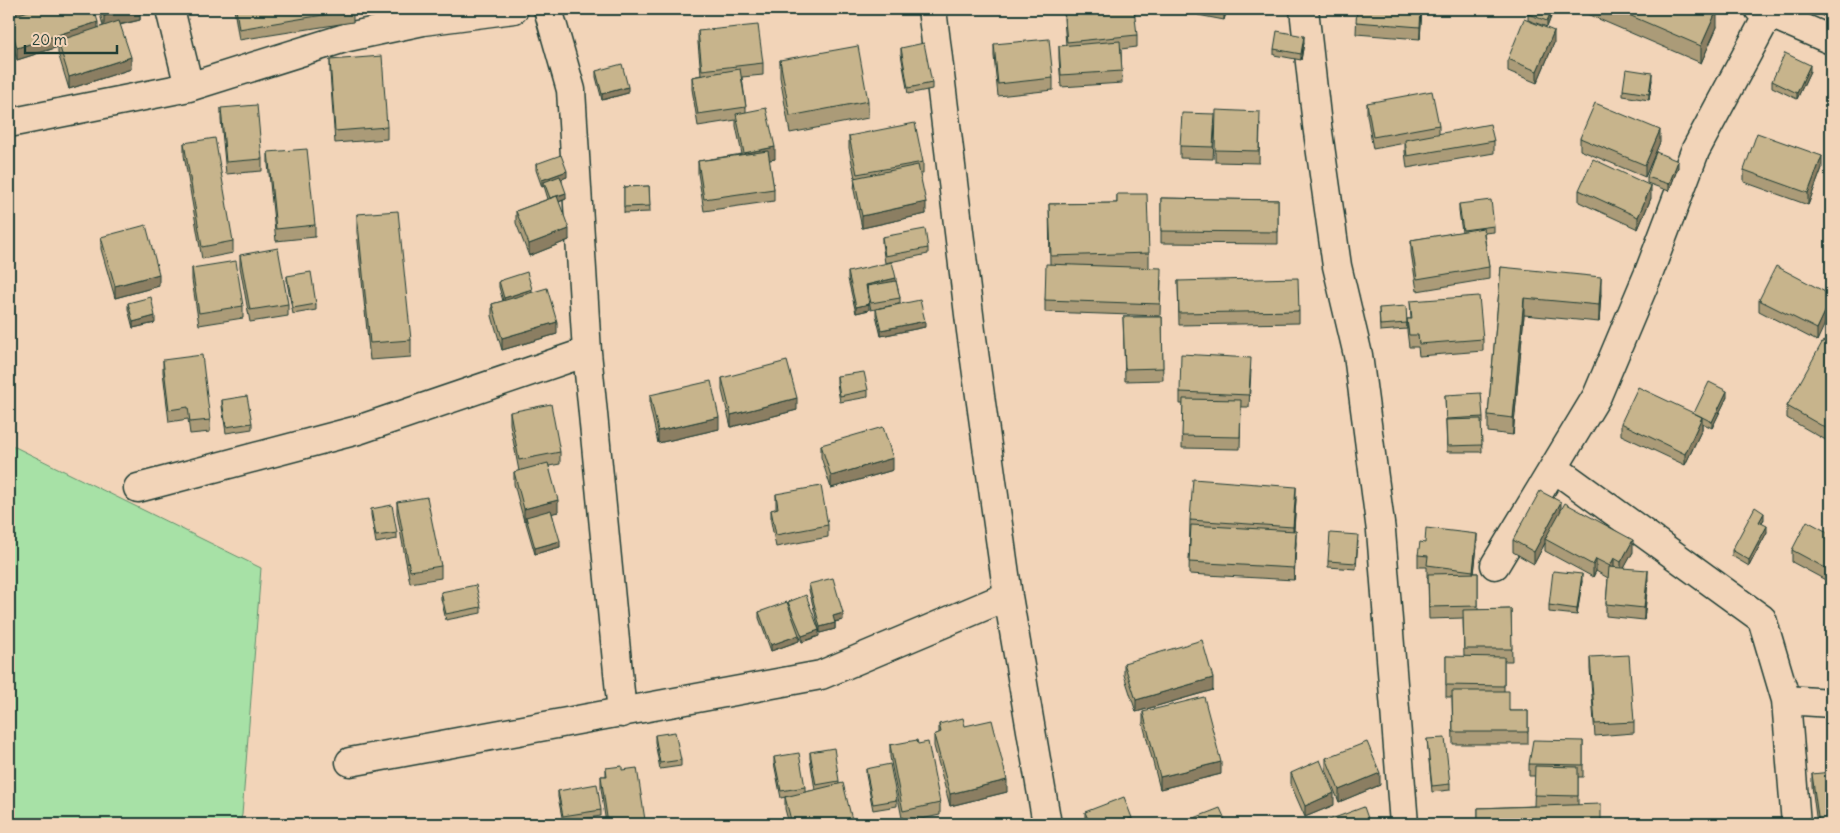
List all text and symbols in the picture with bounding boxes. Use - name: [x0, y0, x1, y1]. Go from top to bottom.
- scale bar: [25, 22, 118, 54]
- text: 20 m: [32, 30, 67, 49]

